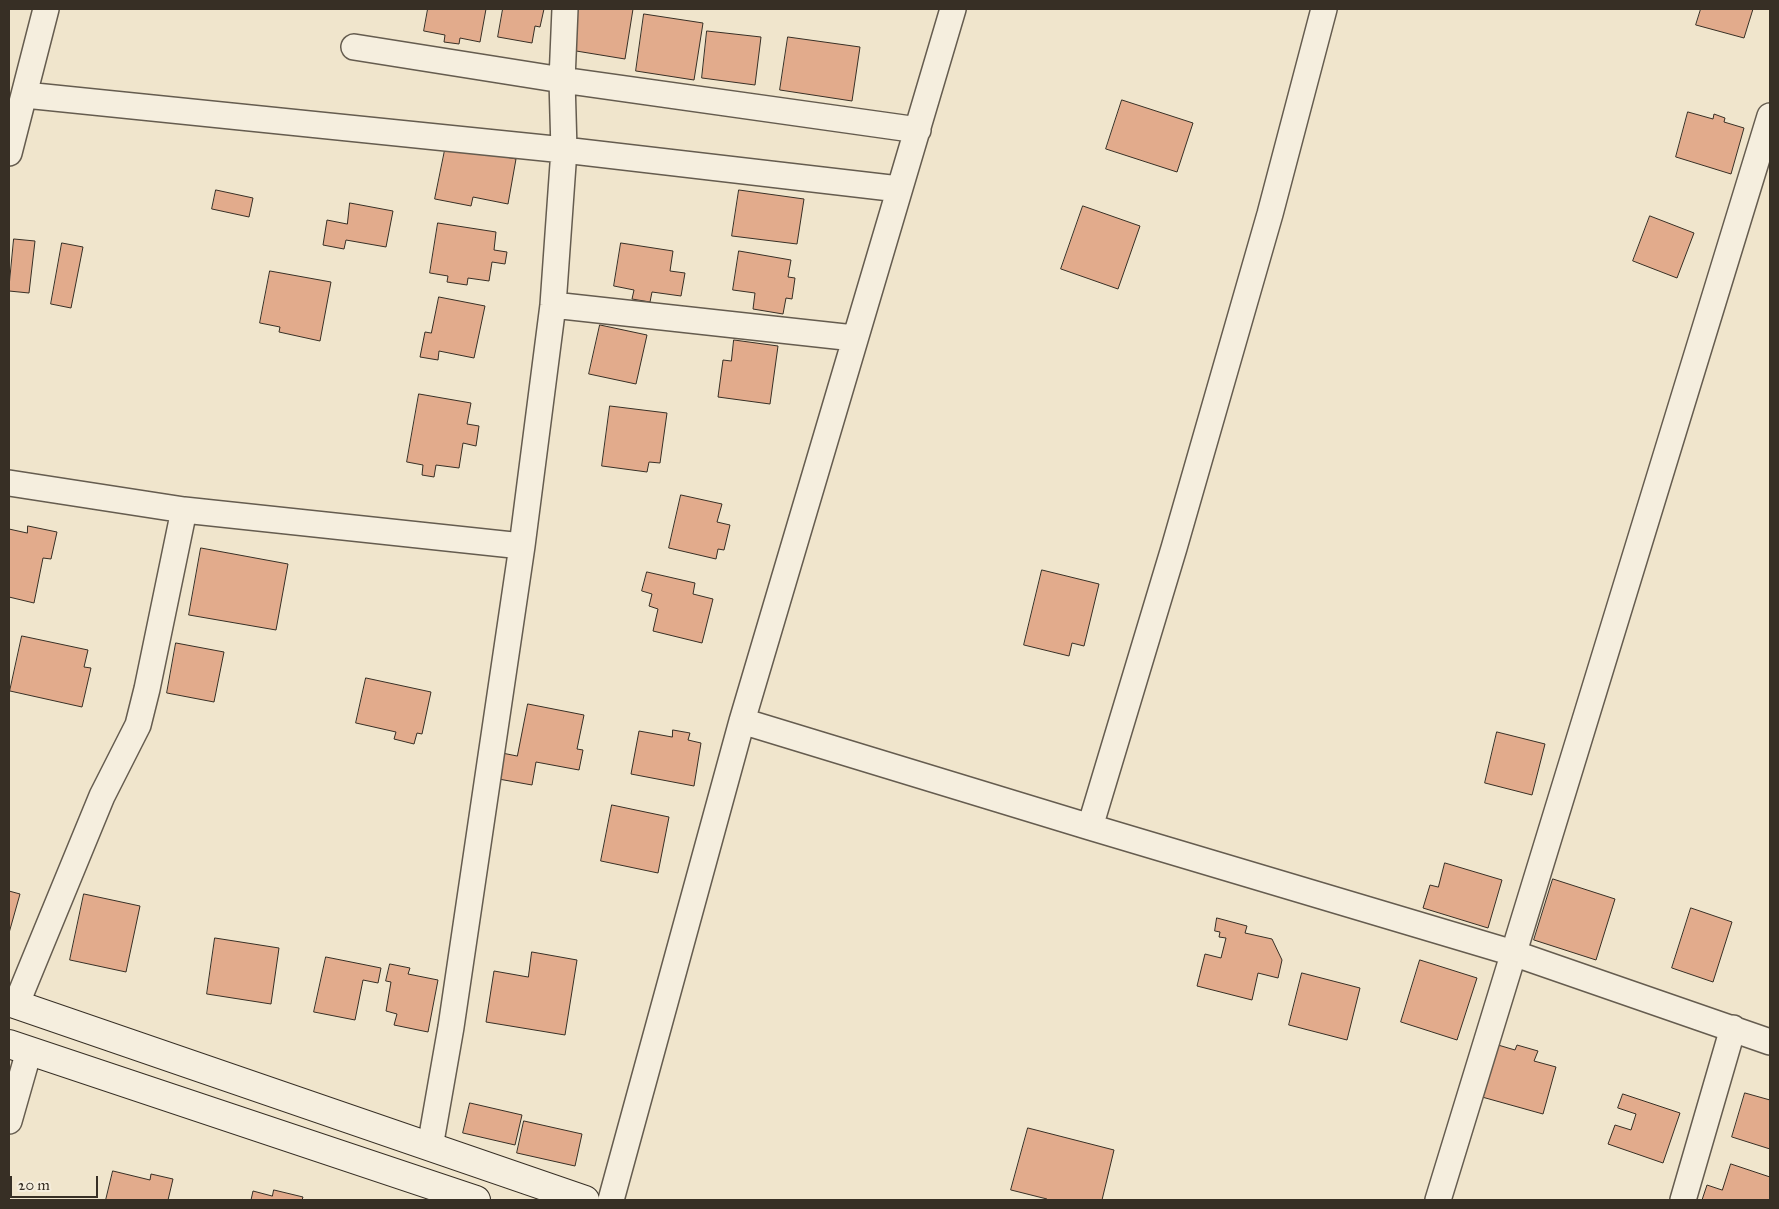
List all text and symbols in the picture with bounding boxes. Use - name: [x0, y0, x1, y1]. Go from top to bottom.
- scale bar: [12, 1166, 100, 1198]
- text: 20 m: [18, 1176, 50, 1194]

